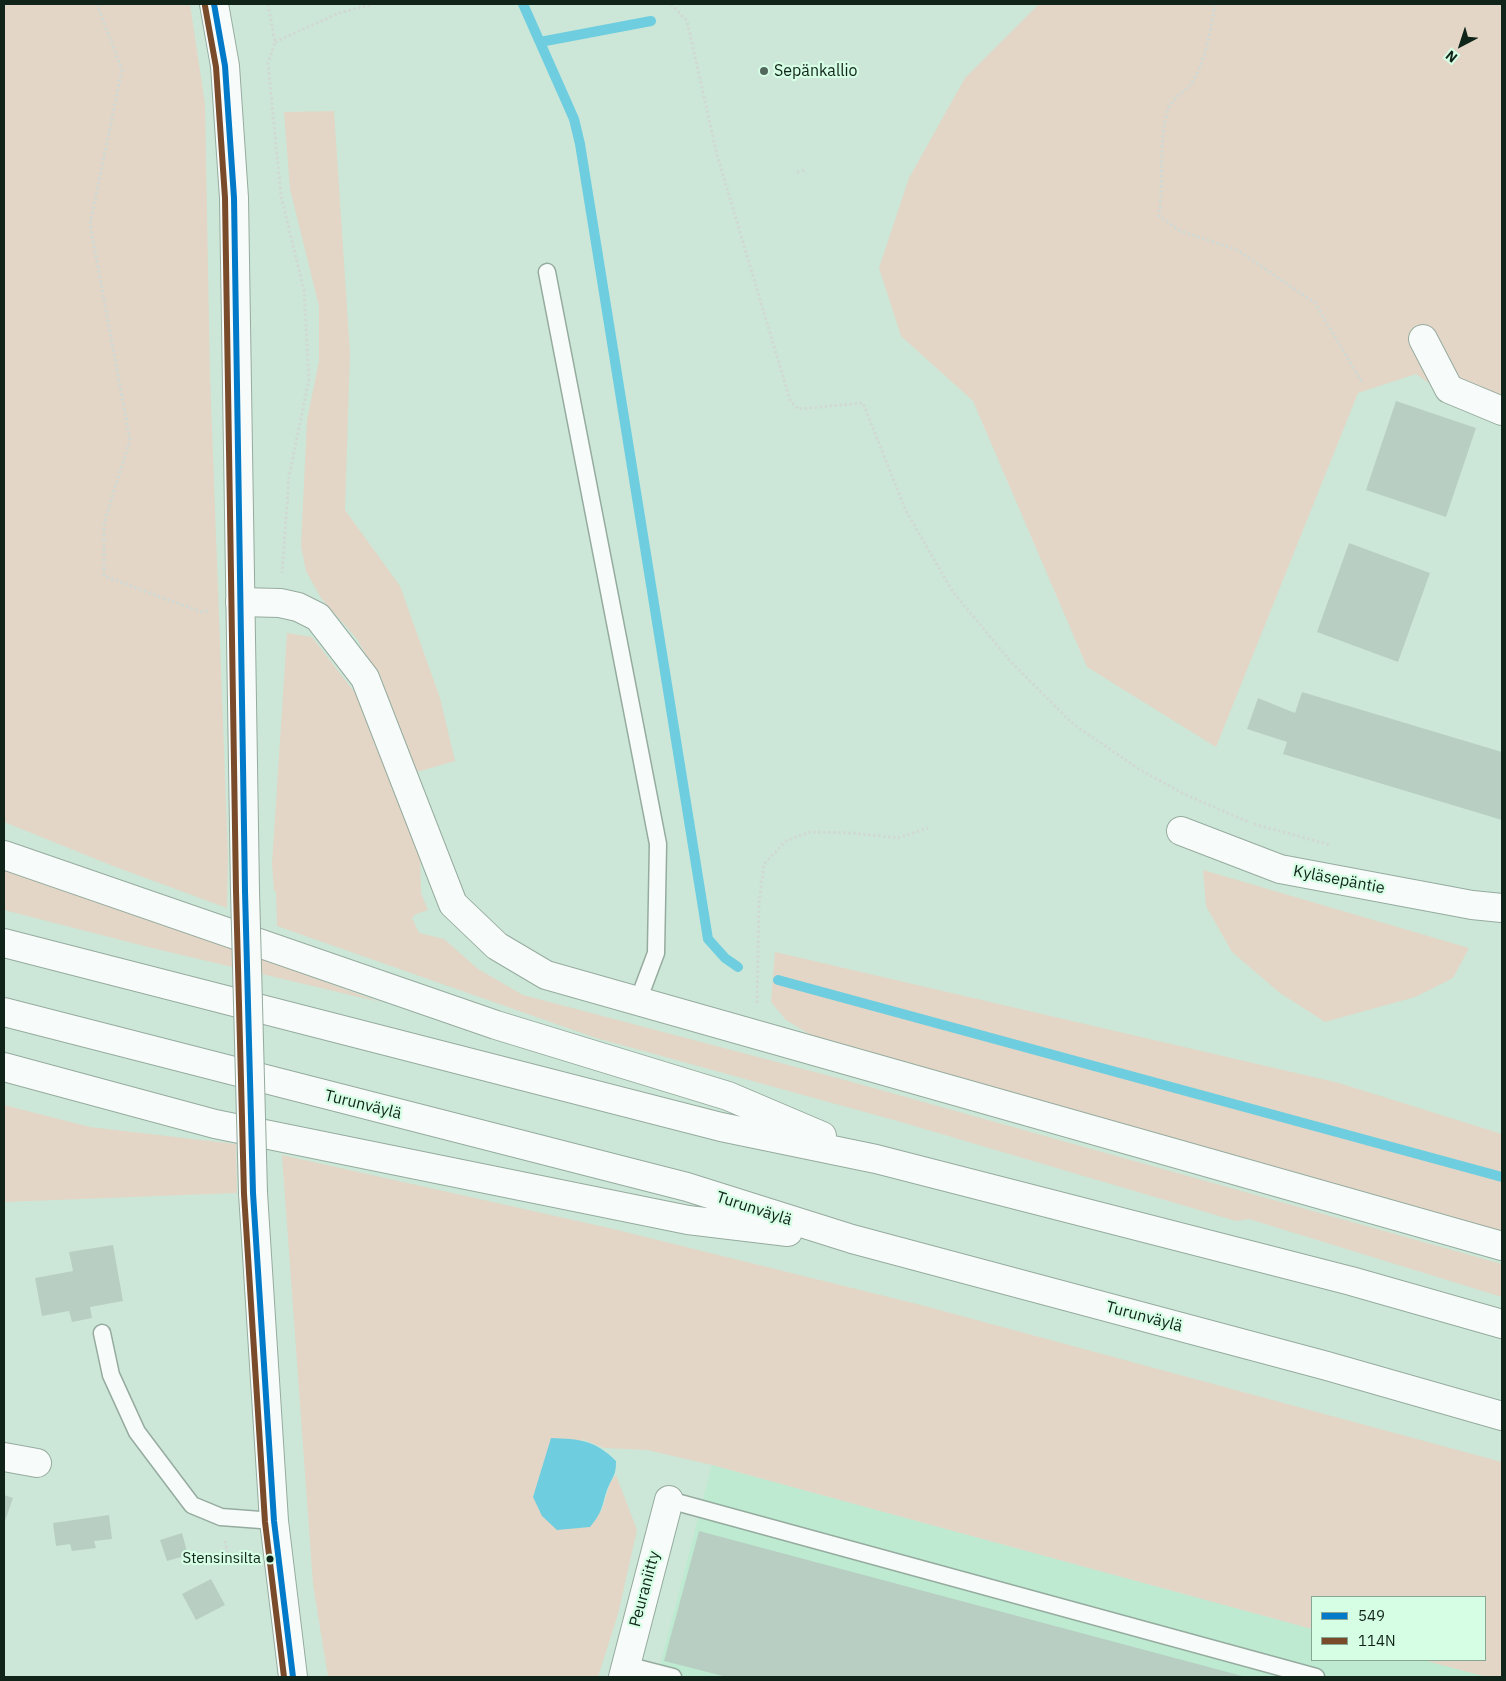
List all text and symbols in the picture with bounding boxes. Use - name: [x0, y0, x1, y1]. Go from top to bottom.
- north arrow: [1436, 20, 1486, 70]
- text: N: [1442, 46, 1461, 67]
- place label: Sepänkallio: [774, 61, 857, 81]
- marker: Sepänkallio: [758, 65, 770, 77]
- street label: Kyläsepäntie: [1292, 862, 1386, 898]
- street label: Turunväylä: [323, 1086, 403, 1124]
- street label: Turunväylä: [714, 1188, 794, 1230]
- street label: Turunväylä: [1104, 1298, 1184, 1336]
- street label: Peuraniitty: [626, 1549, 664, 1629]
- place label: Stensinsilta: [182, 1550, 261, 1568]
- marker: Stensinsilta: [265, 1554, 275, 1564]
- legend: [1311, 1596, 1486, 1661]
- text: 549: [1358, 1606, 1385, 1625]
- text: 114N: [1358, 1631, 1396, 1650]

